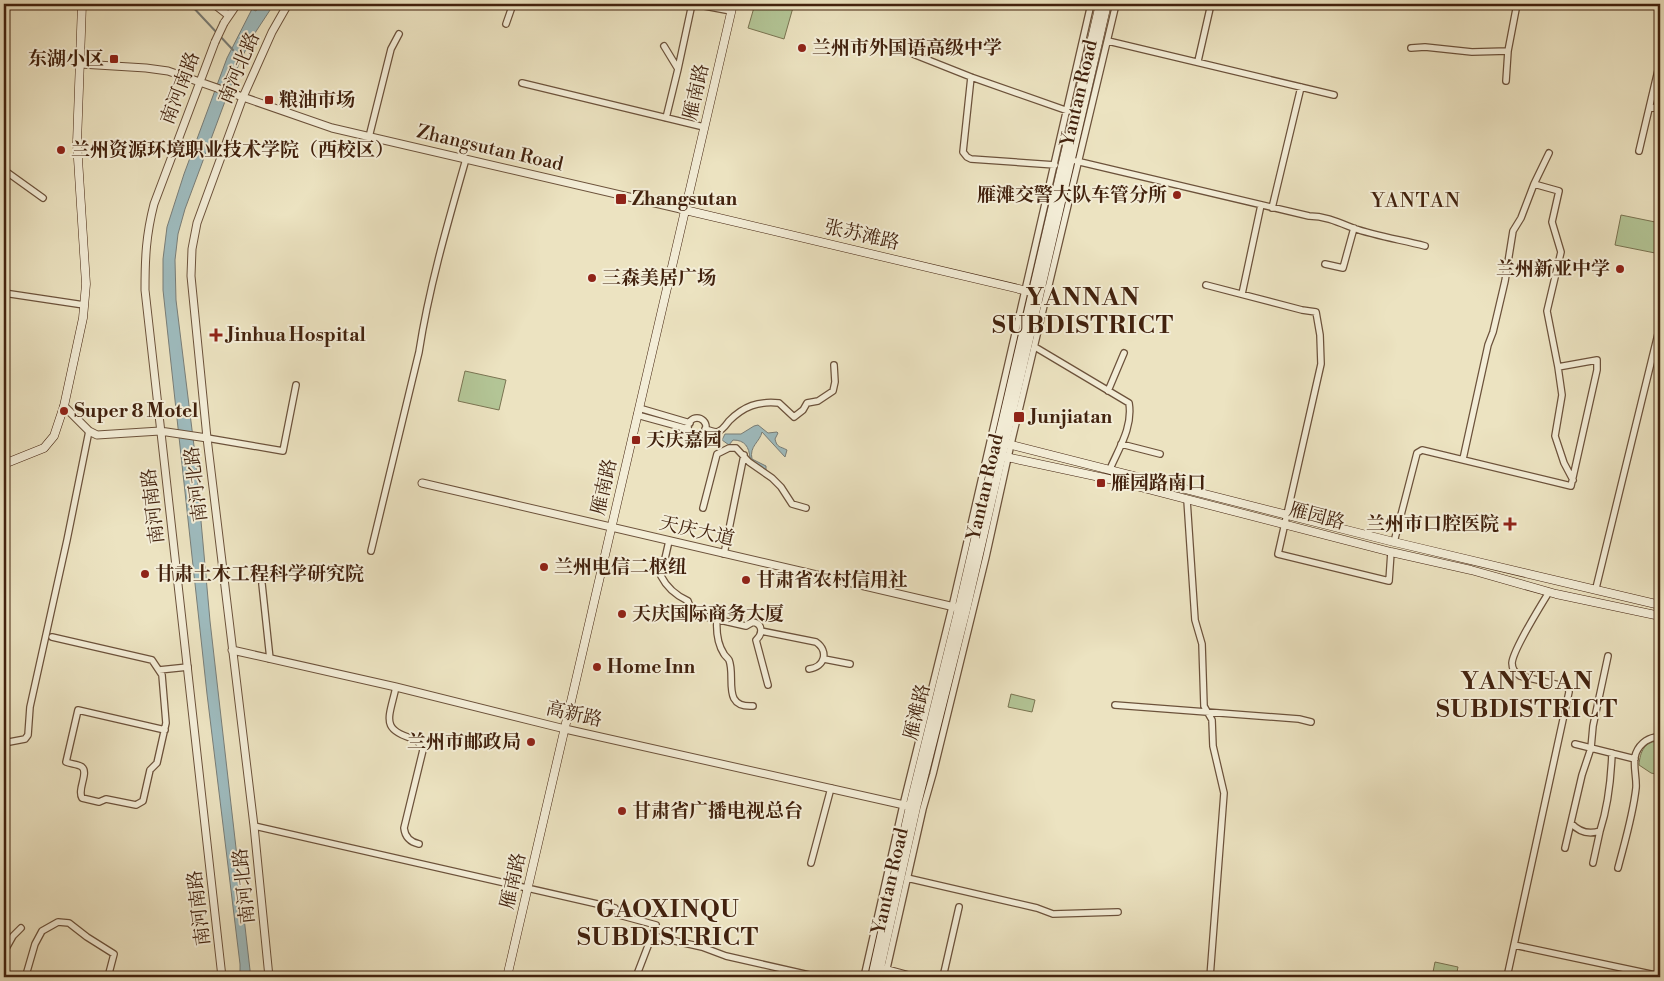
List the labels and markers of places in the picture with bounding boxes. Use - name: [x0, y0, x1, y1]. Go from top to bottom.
- place label: 兰州市外国语高级中学: [812, 36, 1002, 60]
- marker: 兰州市外国语高级中学: [796, 42, 808, 54]
- place label: 东湖小区: [28, 47, 104, 71]
- marker: 东湖小区: [108, 53, 120, 65]
- place label: 粮油市场: [279, 88, 355, 112]
- marker: 粮油市场: [263, 94, 275, 106]
- place label: 兰州资源环境职业技术学院（西校区）: [71, 138, 394, 162]
- marker: 兰州资源环境职业技术学院（西校区）: [55, 144, 67, 156]
- place label: 雁滩交警大队车管分所: [977, 183, 1167, 207]
- place label: Zhangsutan: [632, 187, 738, 211]
- marker: 雁滩交警大队车管分所: [1171, 189, 1183, 201]
- marker: Zhangsutan: [614, 192, 628, 206]
- place label: 兰州新亚中学: [1496, 257, 1610, 281]
- marker: 兰州新亚中学: [1614, 263, 1626, 275]
- place label: 三森美居广场: [602, 266, 716, 290]
- marker: 三森美居广场: [586, 272, 598, 284]
- place label: Jinhua Hospital: [224, 323, 366, 347]
- marker: Jinhua Hospital: [209, 328, 223, 342]
- place label: Super 8 Motel: [74, 399, 198, 423]
- marker: Super 8 Motel: [58, 405, 70, 417]
- place label: Junjiatan: [1027, 405, 1113, 429]
- marker: Junjiatan: [1012, 410, 1026, 424]
- place label: 天庆嘉园: [646, 428, 722, 452]
- marker: 天庆嘉园: [630, 434, 642, 446]
- place label: 雁园路南口: [1111, 471, 1206, 495]
- marker: 雁园路南口: [1095, 477, 1107, 489]
- place label: 兰州市口腔医院: [1366, 512, 1499, 536]
- marker: 兰州市口腔医院: [1503, 517, 1517, 531]
- place label: 兰州电信二枢纽: [554, 555, 687, 579]
- marker: 兰州电信二枢纽: [538, 561, 550, 573]
- place label: 甘肃土木工程科学研究院: [155, 562, 364, 586]
- marker: 甘肃土木工程科学研究院: [139, 568, 151, 580]
- place label: 甘肃省农村信用社: [756, 568, 908, 592]
- marker: 甘肃省农村信用社: [740, 574, 752, 586]
- place label: 天庆国际商务大厦: [632, 602, 784, 626]
- marker: 天庆国际商务大厦: [616, 608, 628, 620]
- place label: Home Inn: [607, 655, 695, 679]
- marker: Home Inn: [591, 661, 603, 673]
- place label: 兰州市邮政局: [407, 730, 521, 754]
- marker: 兰州市邮政局: [525, 736, 537, 748]
- place label: 甘肃省广播电视总台: [632, 799, 803, 823]
- marker: 甘肃省广播电视总台: [616, 805, 628, 817]

